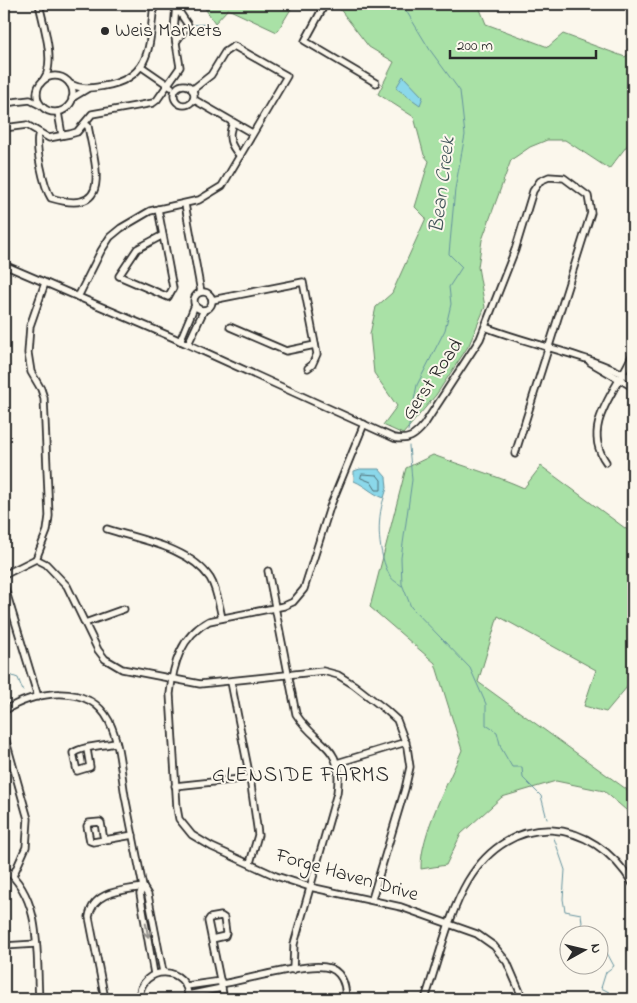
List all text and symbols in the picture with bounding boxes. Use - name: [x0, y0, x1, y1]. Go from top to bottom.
- place label: Weis Markets: [115, 17, 222, 46]
- marker: Weis Markets: [99, 25, 111, 37]
- scale bar: [450, 28, 596, 60]
- text: 200 m: [457, 35, 493, 57]
- water label: Bean Creek: [422, 134, 464, 235]
- street label: Gerst Road: [395, 333, 471, 427]
- district label: GLENSIDE FARMS: [212, 761, 390, 791]
- street label: Forge Haven Drive: [271, 842, 422, 911]
- one-way arrow: [142, 922, 152, 938]
- north arrow: [560, 926, 610, 976]
- text: N: [584, 942, 606, 955]

